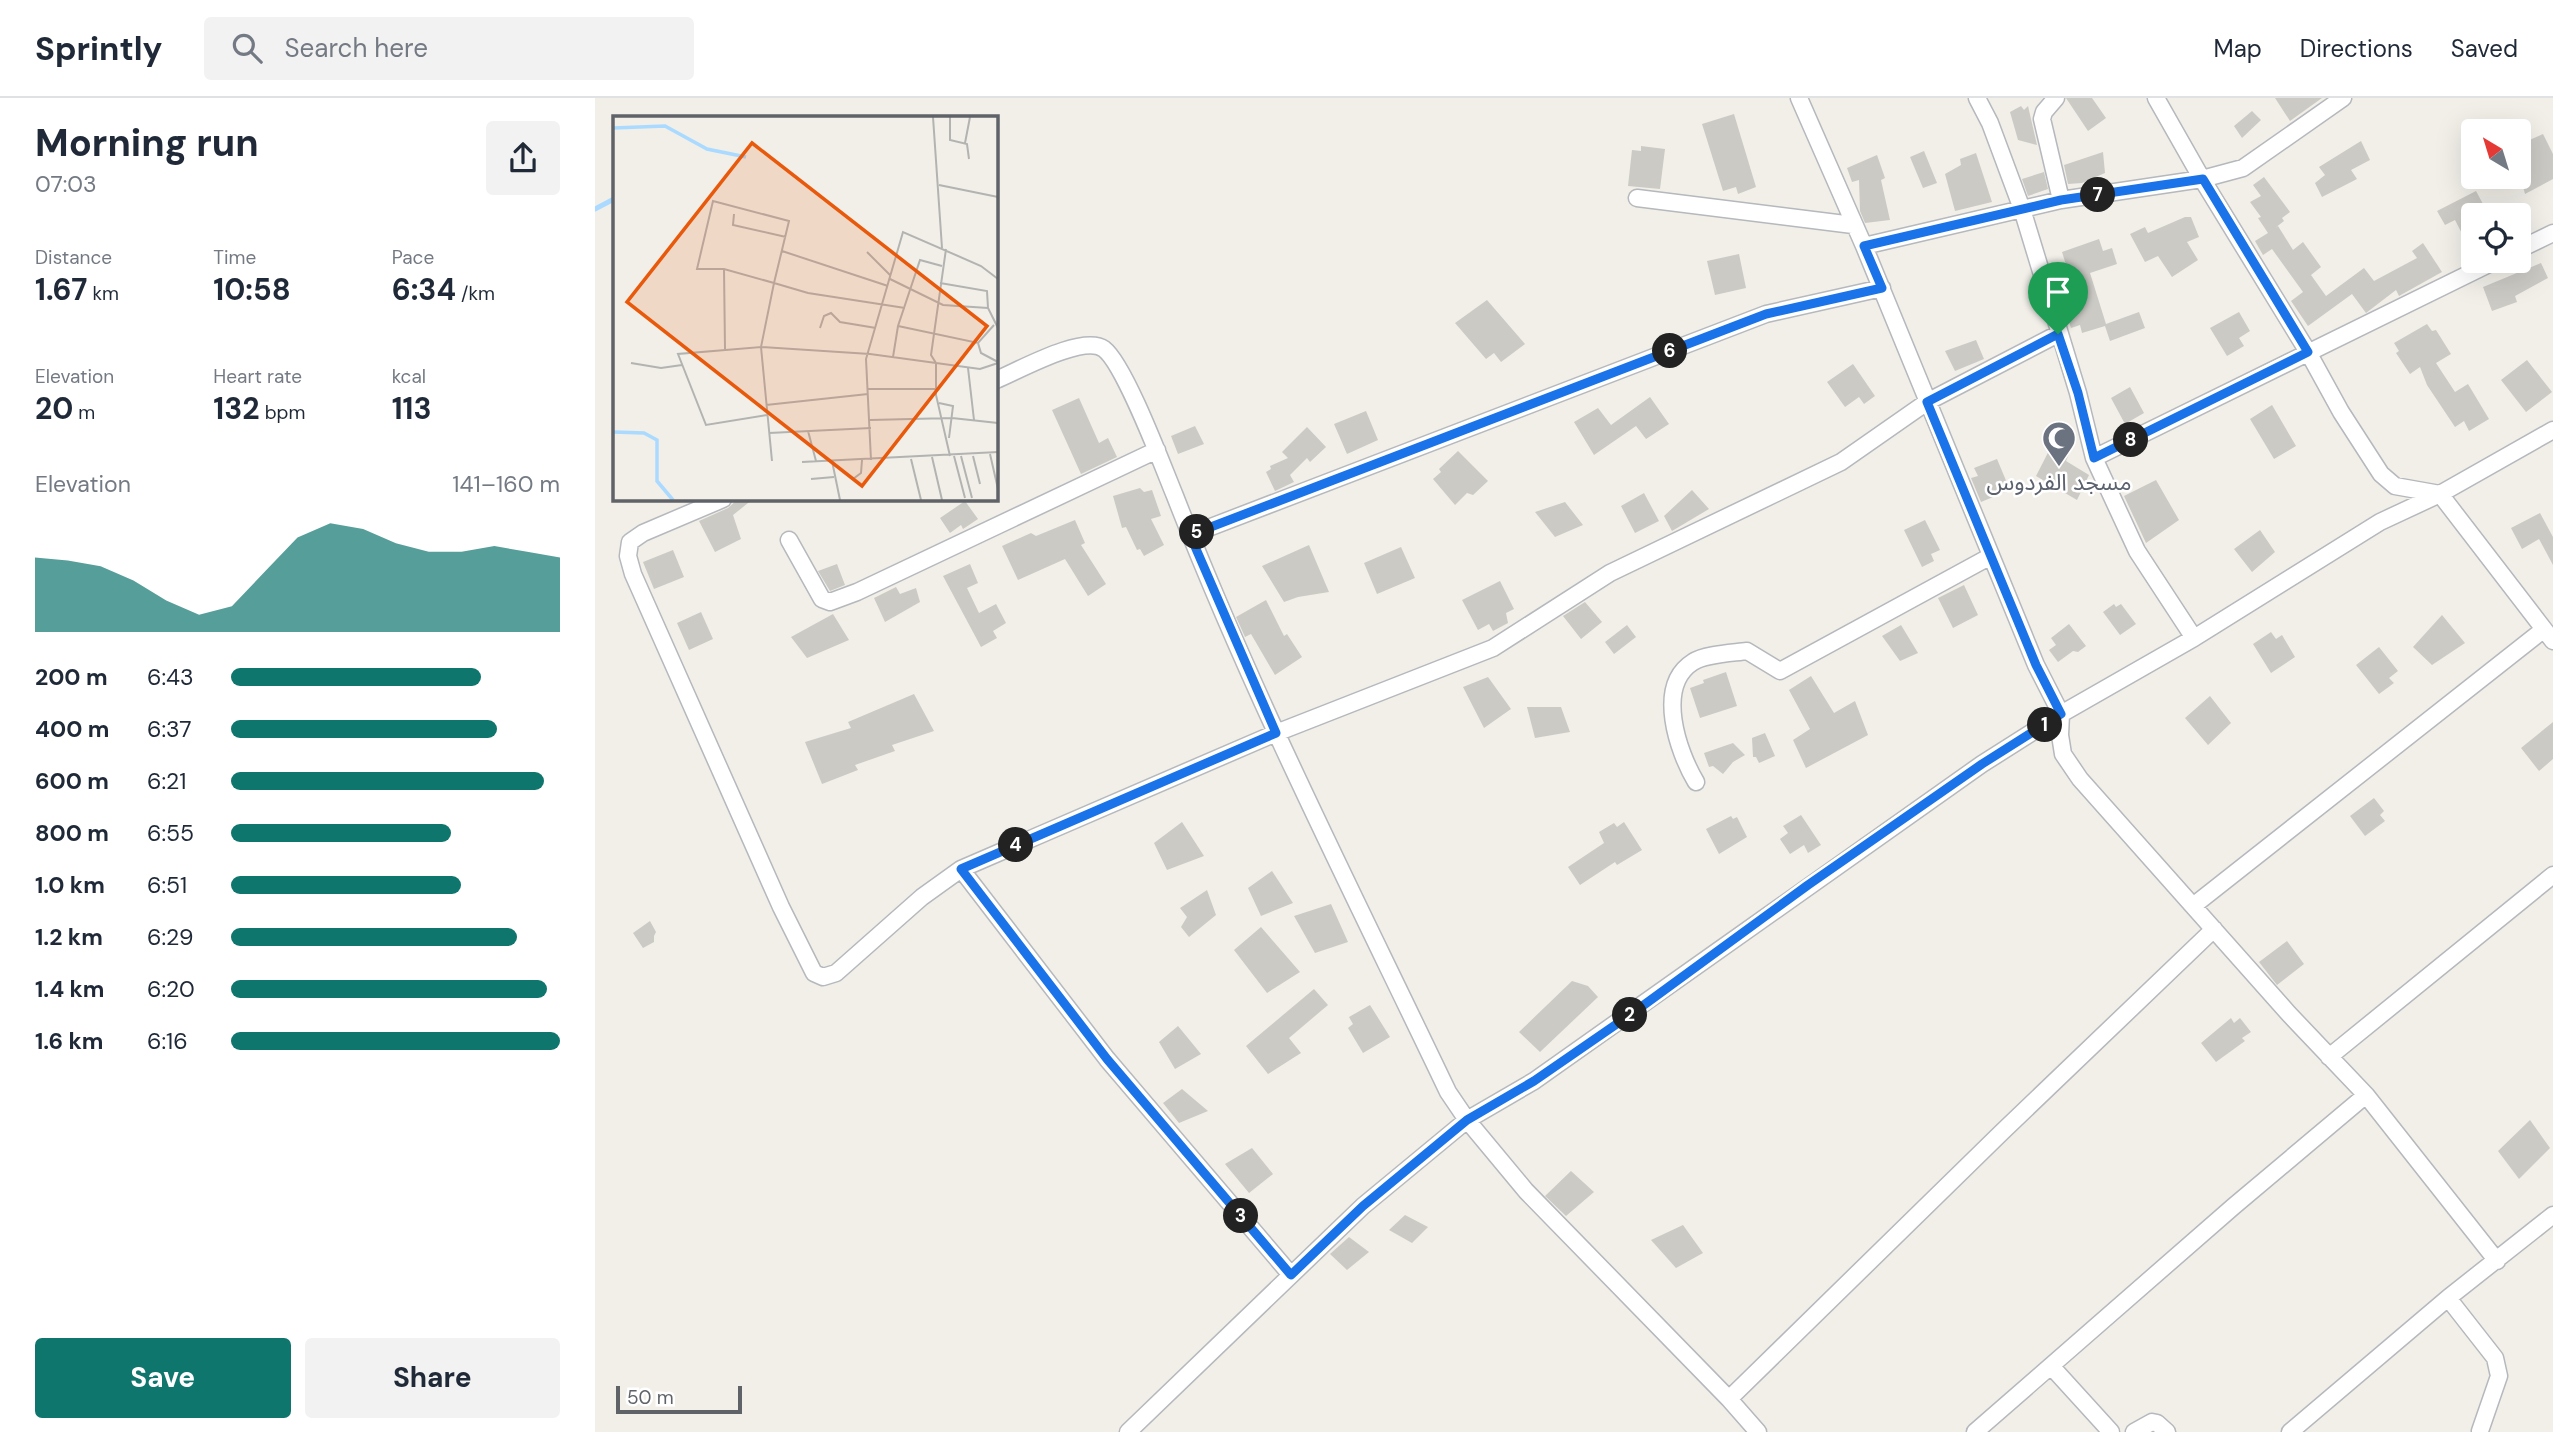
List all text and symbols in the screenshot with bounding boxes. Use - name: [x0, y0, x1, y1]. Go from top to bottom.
- search box: [204, 17, 694, 80]
- text: Sprintly: [35, 27, 162, 70]
- icon: search: [228, 29, 266, 67]
- text: Search here: [284, 31, 428, 65]
- text: Map: [2214, 33, 2262, 64]
- text: Directions: [2300, 33, 2413, 64]
- text: Saved: [2451, 33, 2518, 64]
- inset map: [613, 116, 997, 500]
- text: Morning run: [35, 118, 259, 168]
- north arrow: [2461, 119, 2531, 189]
- map controls: [2461, 119, 2531, 273]
- button: share: [486, 121, 560, 195]
- text: 07:03: [35, 169, 97, 199]
- pin: 7: [2081, 178, 2115, 212]
- text: 7: [2092, 182, 2103, 207]
- button: locate: [2461, 203, 2531, 273]
- text: Distance: [35, 245, 112, 270]
- text: Time: [213, 245, 256, 270]
- text: Pace: [392, 245, 434, 270]
- pin: [2028, 262, 2088, 334]
- text: 1.67: [35, 270, 87, 309]
- text: 10:58: [213, 270, 291, 309]
- text: 6:34: [392, 270, 456, 309]
- icon: arrive: [2039, 273, 2077, 311]
- text: km: [87, 281, 119, 306]
- text: /km: [456, 281, 495, 306]
- pin: 6: [1653, 334, 1687, 368]
- text: 6: [1663, 338, 1676, 363]
- text: Elevation: [35, 364, 114, 389]
- text: Heart rate: [213, 364, 302, 389]
- text: kcal: [392, 364, 426, 389]
- text: 20: [35, 389, 73, 428]
- text: 132: [213, 389, 260, 428]
- text: 113: [392, 389, 432, 428]
- text: m: [73, 400, 95, 425]
- text: bpm: [260, 400, 305, 425]
- mosque icon: مسجد الفردوس: [2040, 419, 2078, 468]
- pin: 8: [2113, 422, 2149, 458]
- text: 8: [2124, 427, 2137, 452]
- place label: مسجد الفردوس: [1987, 467, 2131, 497]
- text: Elevation: [35, 469, 131, 499]
- text: 141–160 m: [452, 469, 560, 499]
- pin: 5: [1179, 514, 1215, 550]
- text: 5: [1191, 519, 1202, 544]
- text: 200 m: [35, 662, 108, 692]
- text: 6:43: [147, 662, 194, 692]
- pin: 1: [2027, 708, 2063, 742]
- text: 1: [2041, 712, 2048, 737]
- text: 400 m: [35, 714, 109, 744]
- text: 6:37: [147, 714, 192, 744]
- text: 600 m: [35, 766, 109, 796]
- text: 6:21: [147, 766, 187, 796]
- text: 800 m: [35, 818, 109, 848]
- text: 6:55: [147, 818, 194, 848]
- pin: 4: [999, 828, 1033, 862]
- text: 4: [1009, 832, 1022, 857]
- text: 1.0 km: [35, 870, 105, 900]
- text: 6:51: [147, 870, 187, 900]
- text: 1.2 km: [35, 922, 103, 952]
- text: 6:29: [147, 922, 194, 952]
- text: 1.4 km: [35, 974, 104, 1004]
- text: 6:20: [147, 974, 195, 1004]
- pin: 2: [1613, 998, 1647, 1032]
- text: 2: [1624, 1002, 1635, 1027]
- text: 1.6 km: [35, 1026, 103, 1056]
- text: 6:16: [147, 1026, 188, 1056]
- pin: 3: [1223, 1198, 1259, 1234]
- text: 3: [1235, 1203, 1246, 1228]
- button: Save: [35, 1338, 291, 1418]
- button: Share: [305, 1338, 560, 1418]
- scale bar: [616, 1383, 742, 1415]
- text: 50 m: [627, 1385, 674, 1410]

